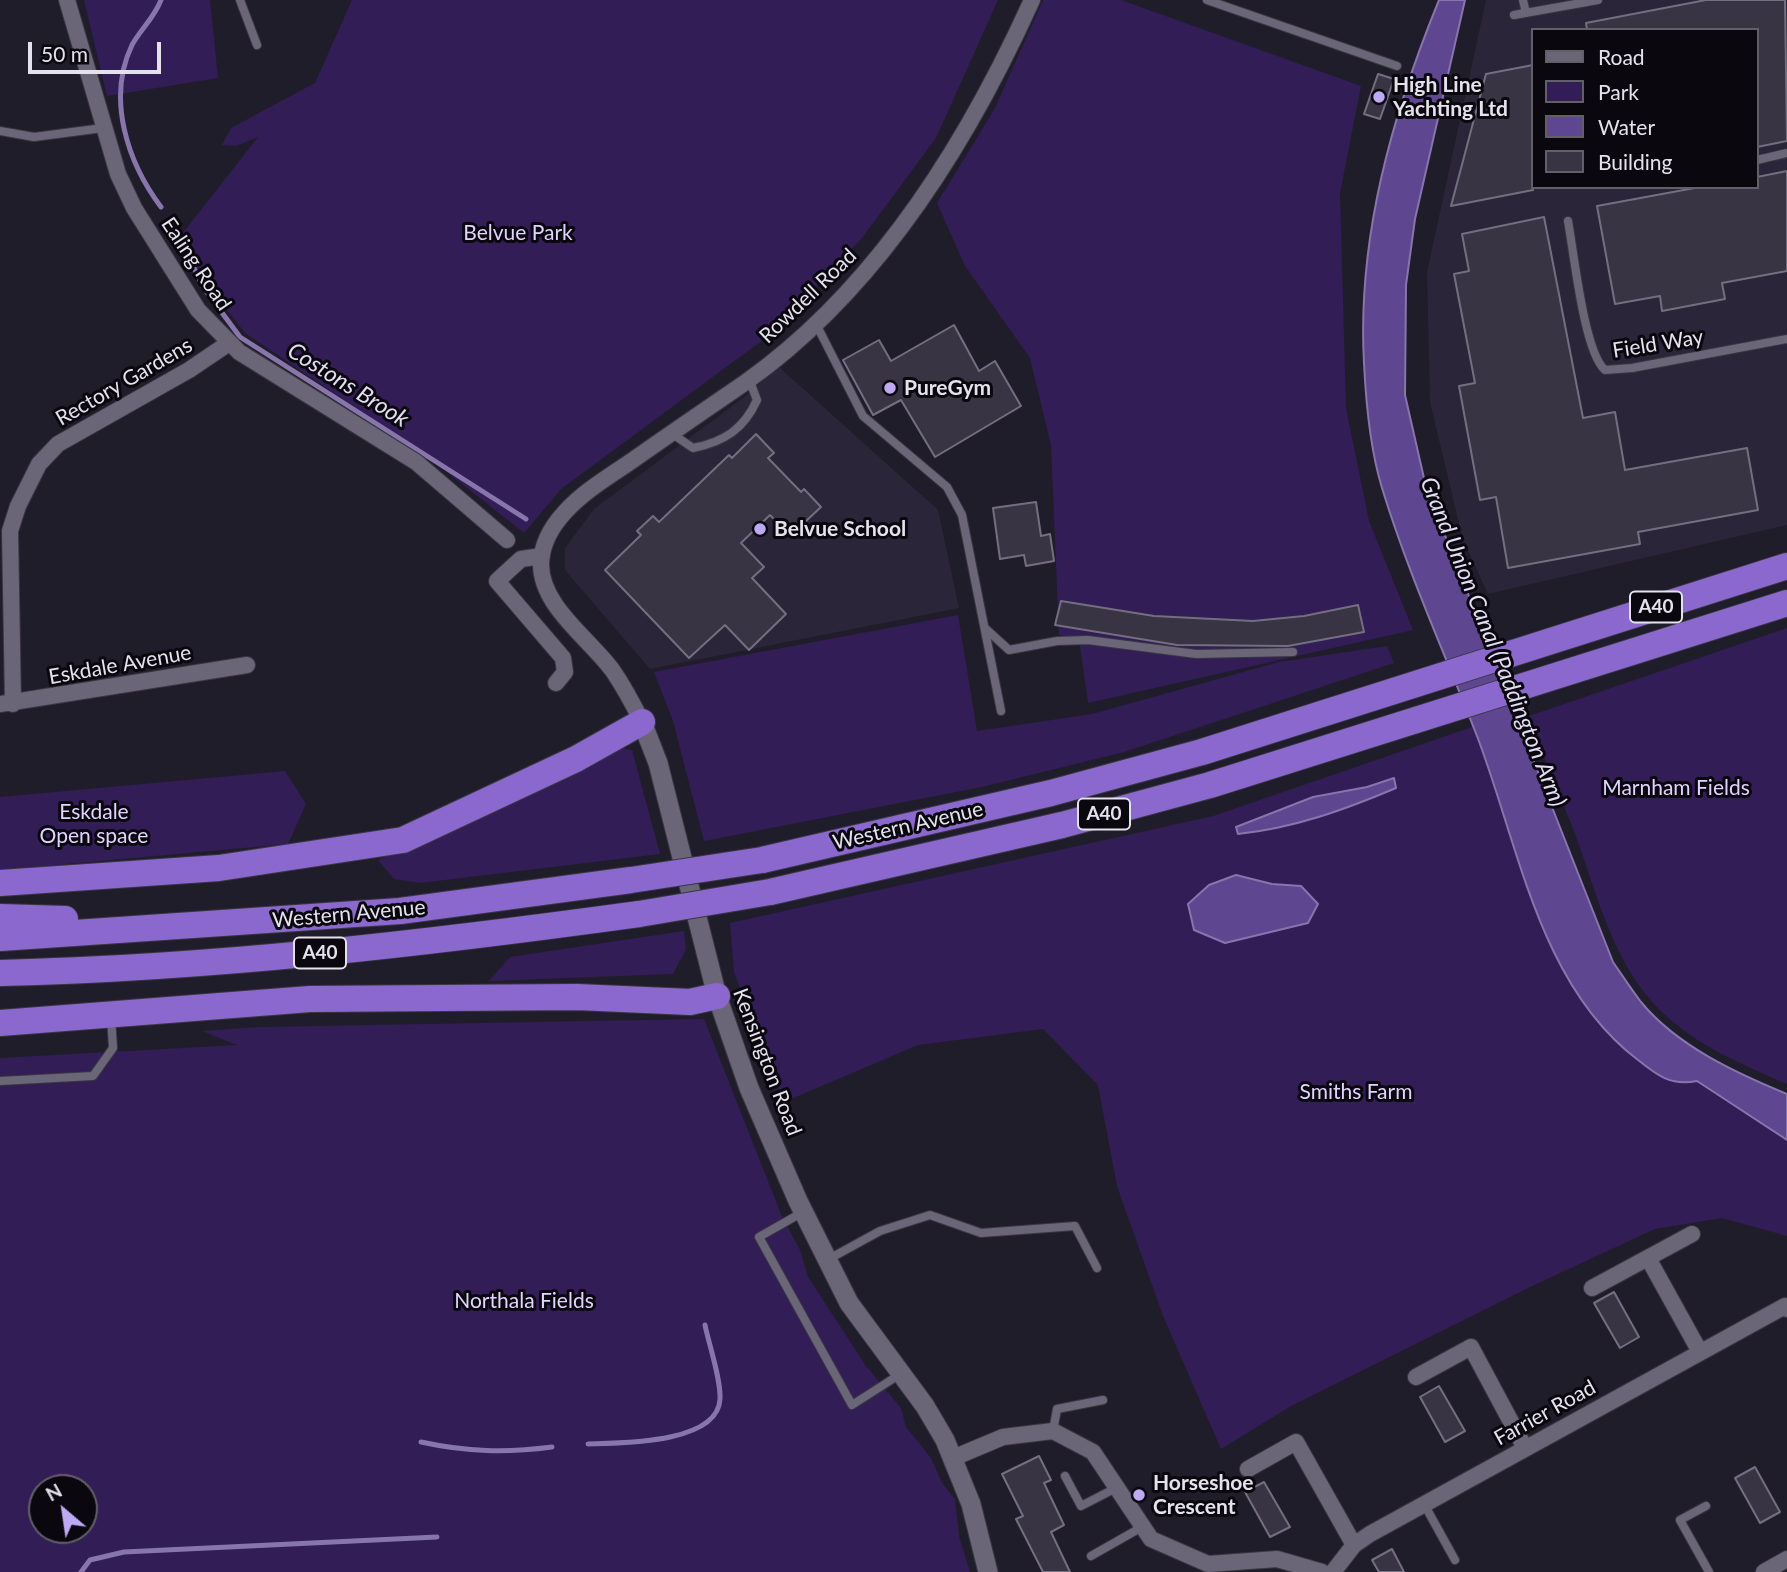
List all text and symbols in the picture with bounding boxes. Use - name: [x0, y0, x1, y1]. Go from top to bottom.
- scale bar: [32, 28, 164, 72]
- legend: [1532, 28, 1759, 189]
- text: 50 m: [41, 41, 88, 66]
- text: Road: [1598, 44, 1645, 69]
- place label: High Line Yachting Ltd: [1393, 72, 1508, 122]
- text: Park: [1598, 79, 1639, 104]
- marker: High Line Yachting Ltd: [1371, 89, 1387, 105]
- text: Water: [1598, 114, 1655, 139]
- text: Building: [1598, 149, 1673, 174]
- street label: Ealing Road: [156, 213, 236, 315]
- park label: Belvue Park: [463, 220, 573, 246]
- street label: Rowdell Road: [754, 243, 862, 349]
- street label: Field Way: [1611, 324, 1705, 364]
- street label: Rectory Gardens: [51, 333, 197, 431]
- water label: Costons Brook: [282, 337, 414, 433]
- place label: PureGym: [904, 375, 991, 401]
- marker: PureGym: [882, 380, 898, 396]
- water label: Grand Union Canal (Paddington Arm): [1414, 473, 1572, 811]
- place label: Belvue School: [774, 516, 906, 542]
- marker: Belvue School: [752, 521, 768, 537]
- road number: A40: [1630, 592, 1682, 622]
- street label: Eskdale Avenue: [47, 640, 193, 690]
- park label: Marnham Fields: [1602, 775, 1750, 801]
- street label: Western Avenue: [830, 796, 986, 856]
- park label: Eskdale Open space: [40, 799, 148, 849]
- road number: A40: [1078, 799, 1130, 830]
- street label: Western Avenue: [271, 895, 427, 933]
- road number: A40: [294, 937, 346, 968]
- street label: Kensington Road: [727, 985, 807, 1139]
- park label: Smiths Farm: [1300, 1079, 1412, 1105]
- park label: Northala Fields: [454, 1288, 594, 1314]
- street label: Farrier Road: [1490, 1375, 1600, 1451]
- place label: Horseshoe Crescent: [1153, 1470, 1254, 1520]
- north arrow: [28, 1474, 98, 1544]
- text: N: [42, 1478, 66, 1506]
- marker: Horseshoe Crescent: [1131, 1487, 1147, 1503]

